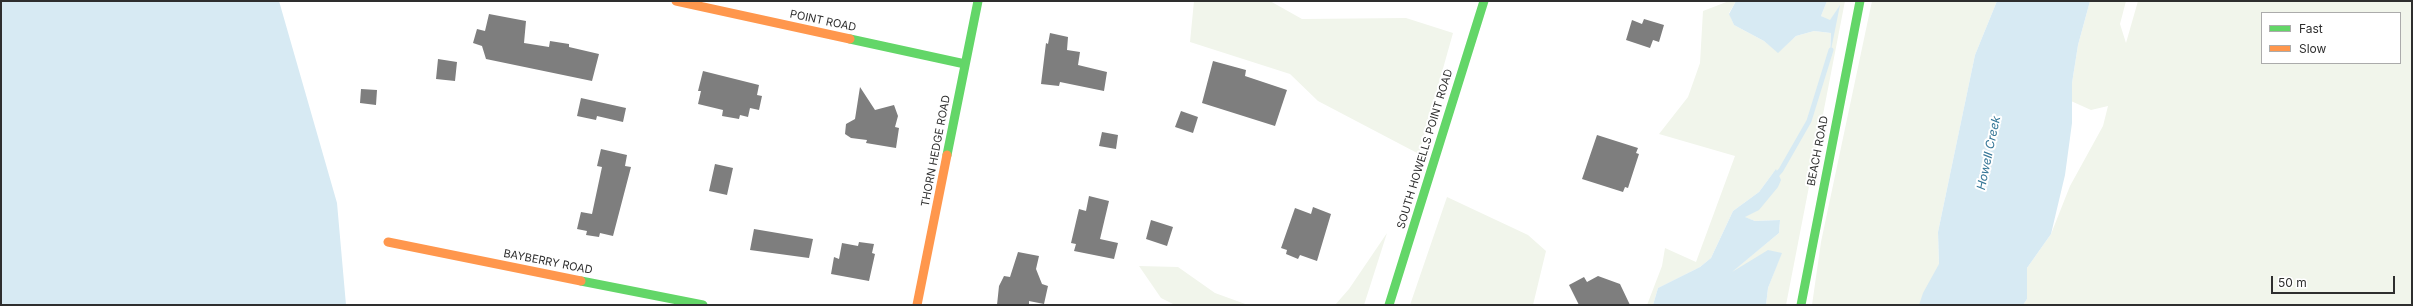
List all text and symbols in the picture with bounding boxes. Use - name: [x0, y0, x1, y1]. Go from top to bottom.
- street label: POINT ROAD: [789, 8, 857, 34]
- legend: [2261, 12, 2401, 64]
- text: Fast: [2299, 21, 2323, 36]
- text: Slow: [2299, 41, 2326, 56]
- street label: SOUTH HOWELLS POINT ROAD: [1394, 68, 1456, 230]
- street label: THORN HEDGE ROAD: [919, 94, 953, 208]
- street label: BEACH ROAD: [1805, 115, 1831, 187]
- water label: Howell Creek: [1974, 115, 2004, 191]
- street label: BAYBERRY ROAD: [502, 247, 594, 277]
- scale bar: [2273, 268, 2397, 294]
- text: 50 m: [2278, 275, 2307, 290]

